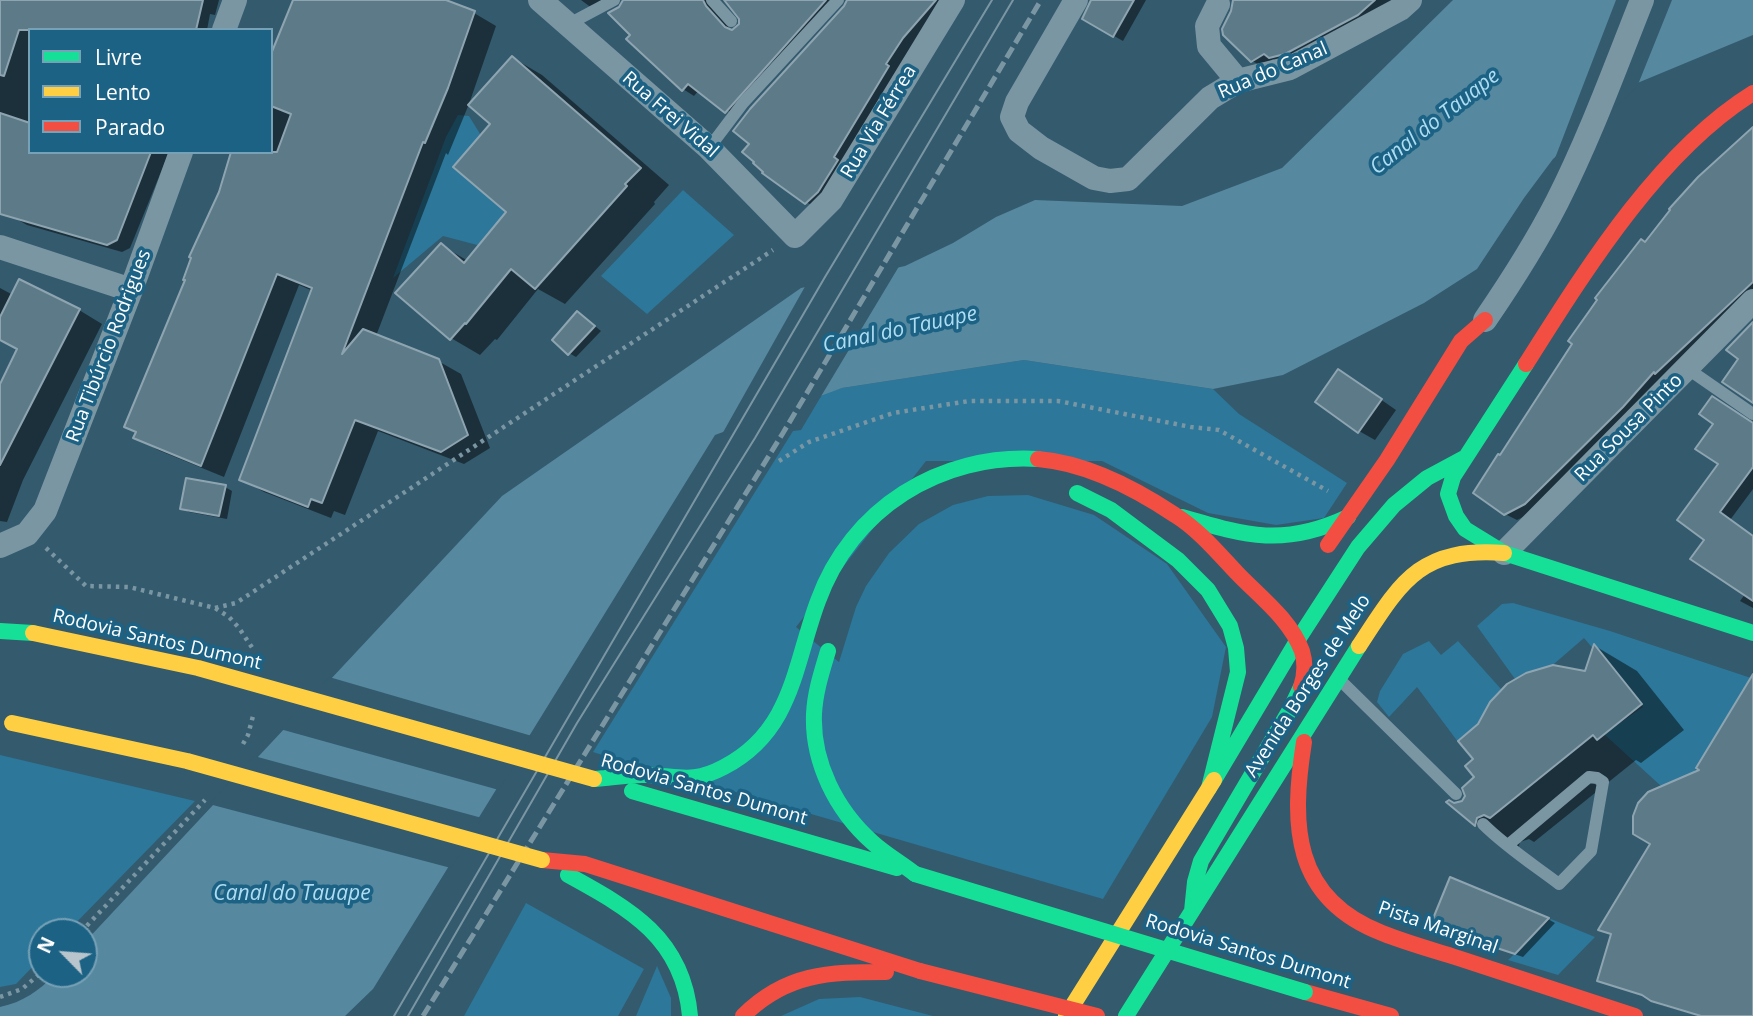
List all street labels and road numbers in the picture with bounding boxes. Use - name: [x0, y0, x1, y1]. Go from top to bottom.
- street label: Rua do Canal: [1215, 38, 1331, 104]
- street label: Rua Via Férrea: [836, 61, 922, 183]
- street label: Rua Frei Vidal: [617, 67, 723, 163]
- street label: Rua Tibúrcio Rodrigues: [62, 246, 156, 446]
- street label: Rua Sousa Pinto: [1570, 369, 1688, 487]
- street label: Avenida Borges de Melo: [1240, 590, 1376, 782]
- street label: Rodovia Santos Dumont: [50, 605, 264, 675]
- street label: Rodovia Santos Dumont: [598, 750, 810, 830]
- street label: Pista Marginal: [1375, 897, 1501, 959]
- street label: Rodovia Santos Dumont: [1142, 910, 1354, 994]

